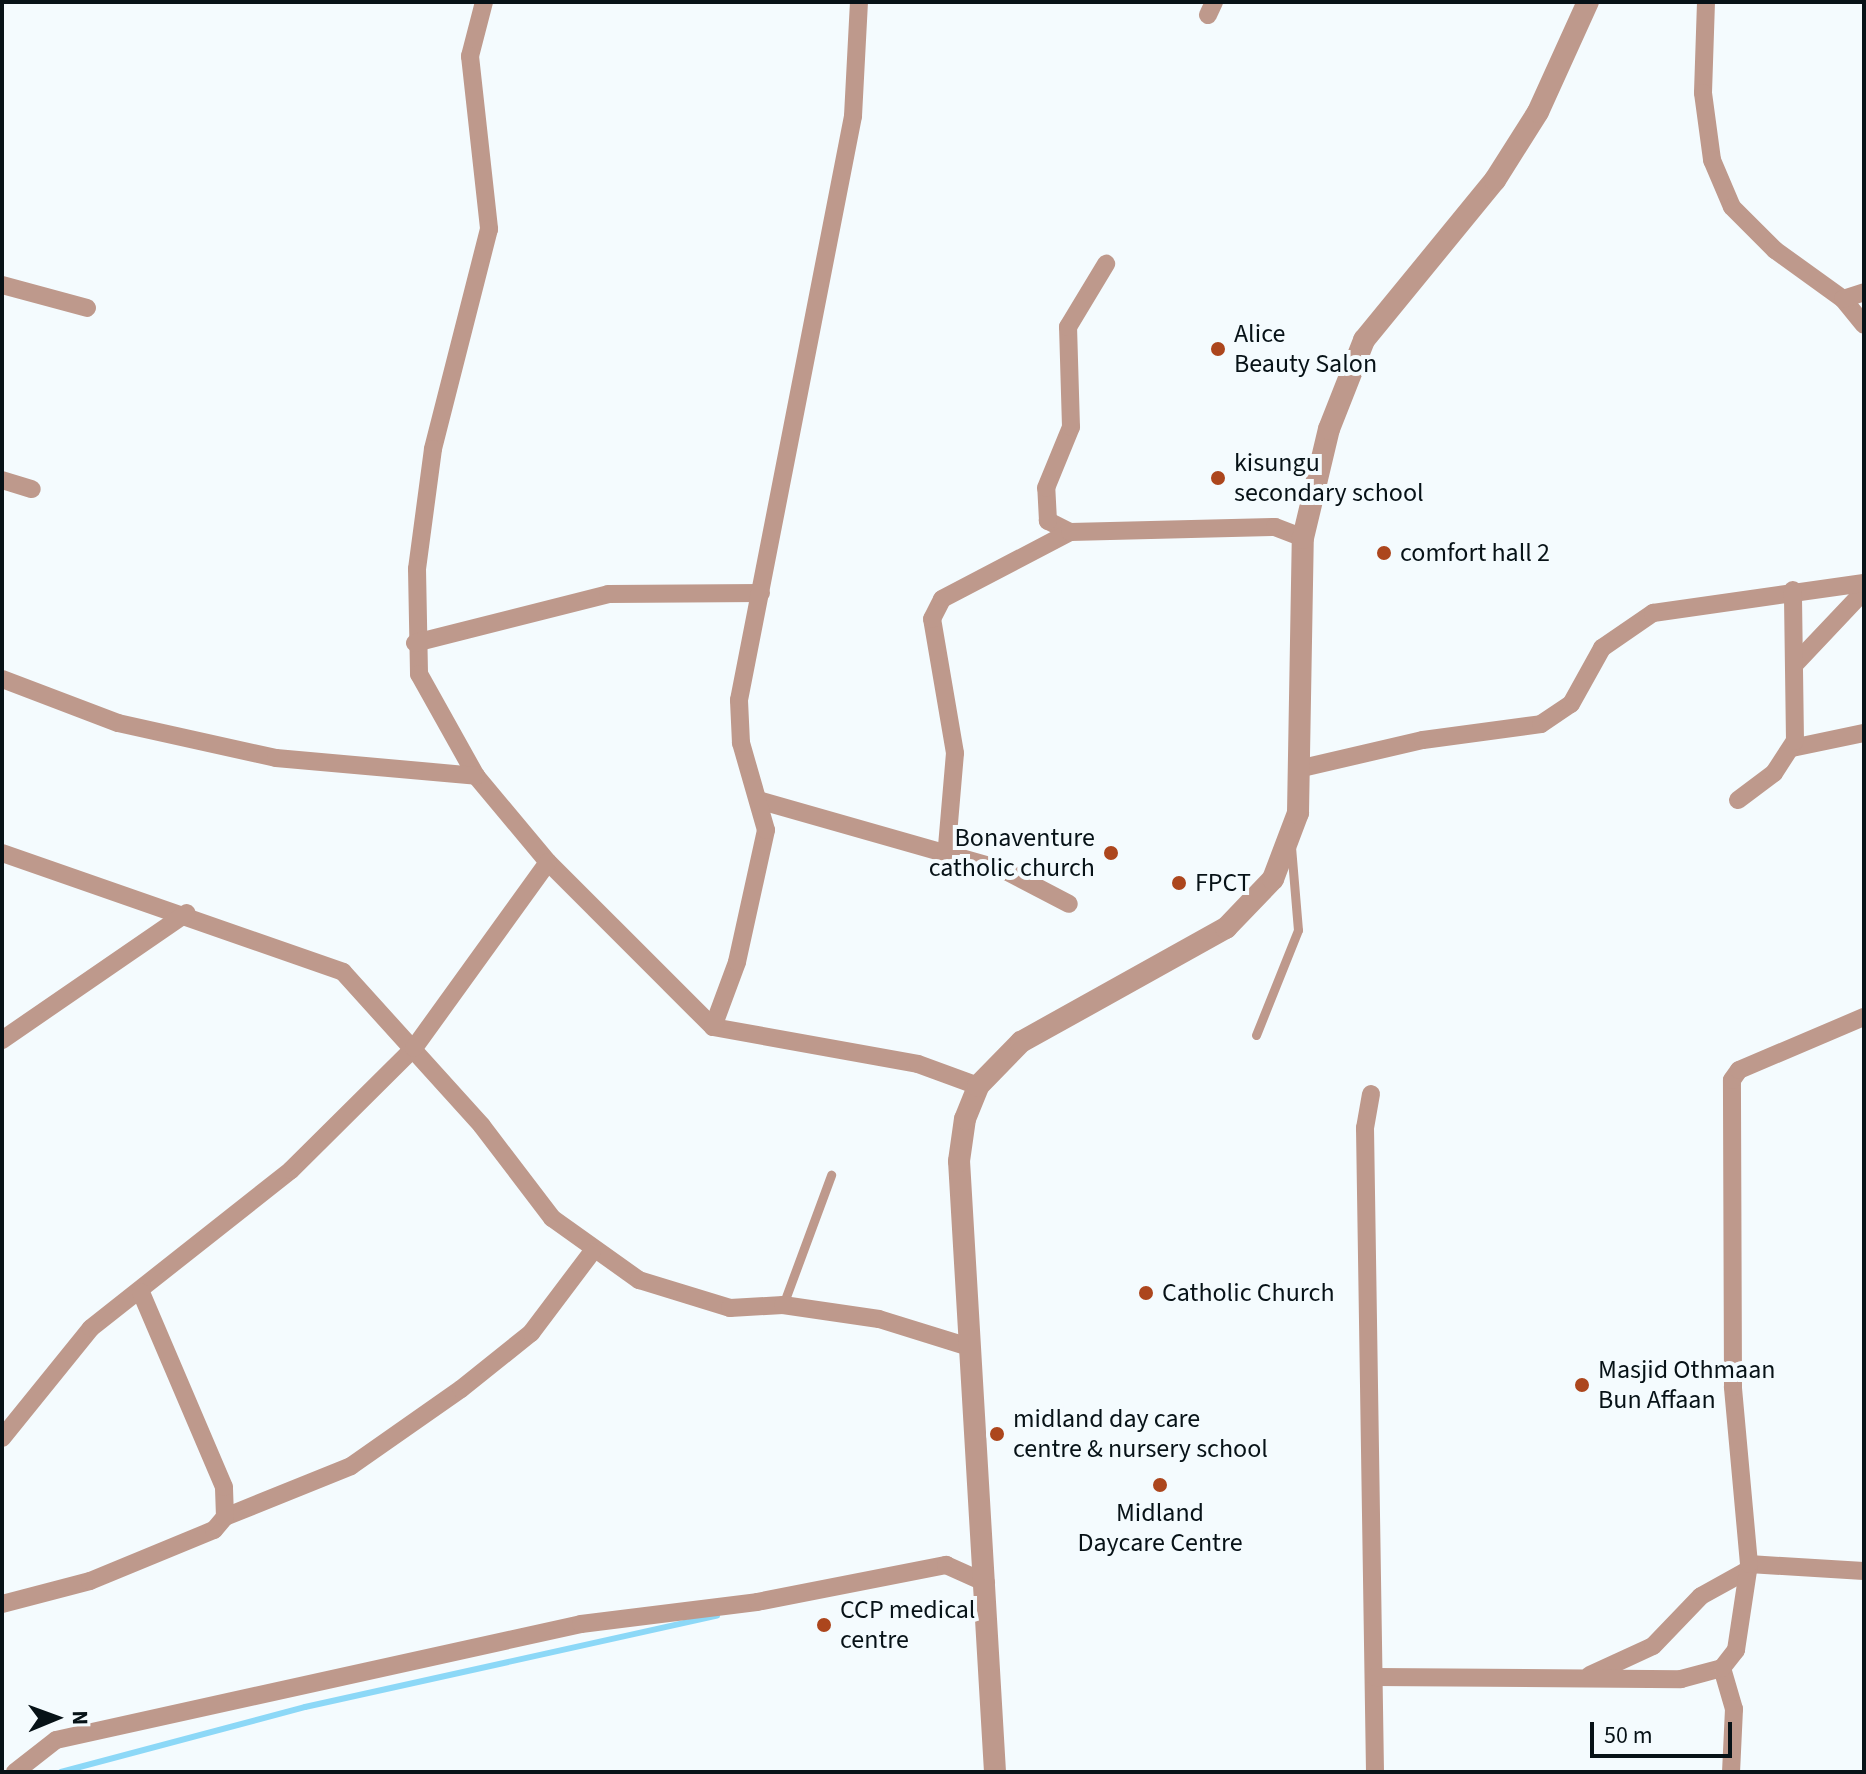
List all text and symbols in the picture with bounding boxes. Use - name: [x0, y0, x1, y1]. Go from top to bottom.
- place label: Alice Beauty Salon: [1234, 318, 1377, 380]
- marker: Alice Beauty Salon: [1209, 340, 1227, 358]
- place label: kisungu secondary school: [1234, 447, 1424, 508]
- marker: kisungu secondary school: [1209, 469, 1227, 487]
- place label: comfort hall 2: [1400, 537, 1550, 569]
- marker: comfort hall 2: [1375, 544, 1393, 562]
- place label: Bonaventure catholic church: [929, 822, 1095, 884]
- marker: Bonaventure catholic church: [1102, 844, 1120, 862]
- place label: FPCT: [1195, 867, 1251, 899]
- marker: FPCT: [1170, 874, 1188, 892]
- place label: Catholic Church: [1162, 1277, 1335, 1309]
- marker: Catholic Church: [1137, 1284, 1155, 1302]
- place label: Masjid Othmaan Bun Affaan: [1598, 1354, 1776, 1416]
- marker: Masjid Othmaan Bun Affaan: [1573, 1376, 1591, 1394]
- place label: midland day care centre & nursery school: [1013, 1403, 1268, 1464]
- marker: midland day care centre & nursery school: [988, 1425, 1006, 1443]
- marker: Midland Daycare Centre: [1151, 1476, 1169, 1494]
- place label: Midland Daycare Centre: [1077, 1497, 1243, 1558]
- place label: CCP medical centre: [840, 1594, 975, 1656]
- marker: CCP medical centre: [815, 1616, 833, 1634]
- north arrow: [16, 1678, 96, 1758]
- scale bar: [1594, 1706, 1736, 1756]
- text: N: [64, 1710, 96, 1725]
- text: 50 m: [1604, 1718, 1653, 1753]

